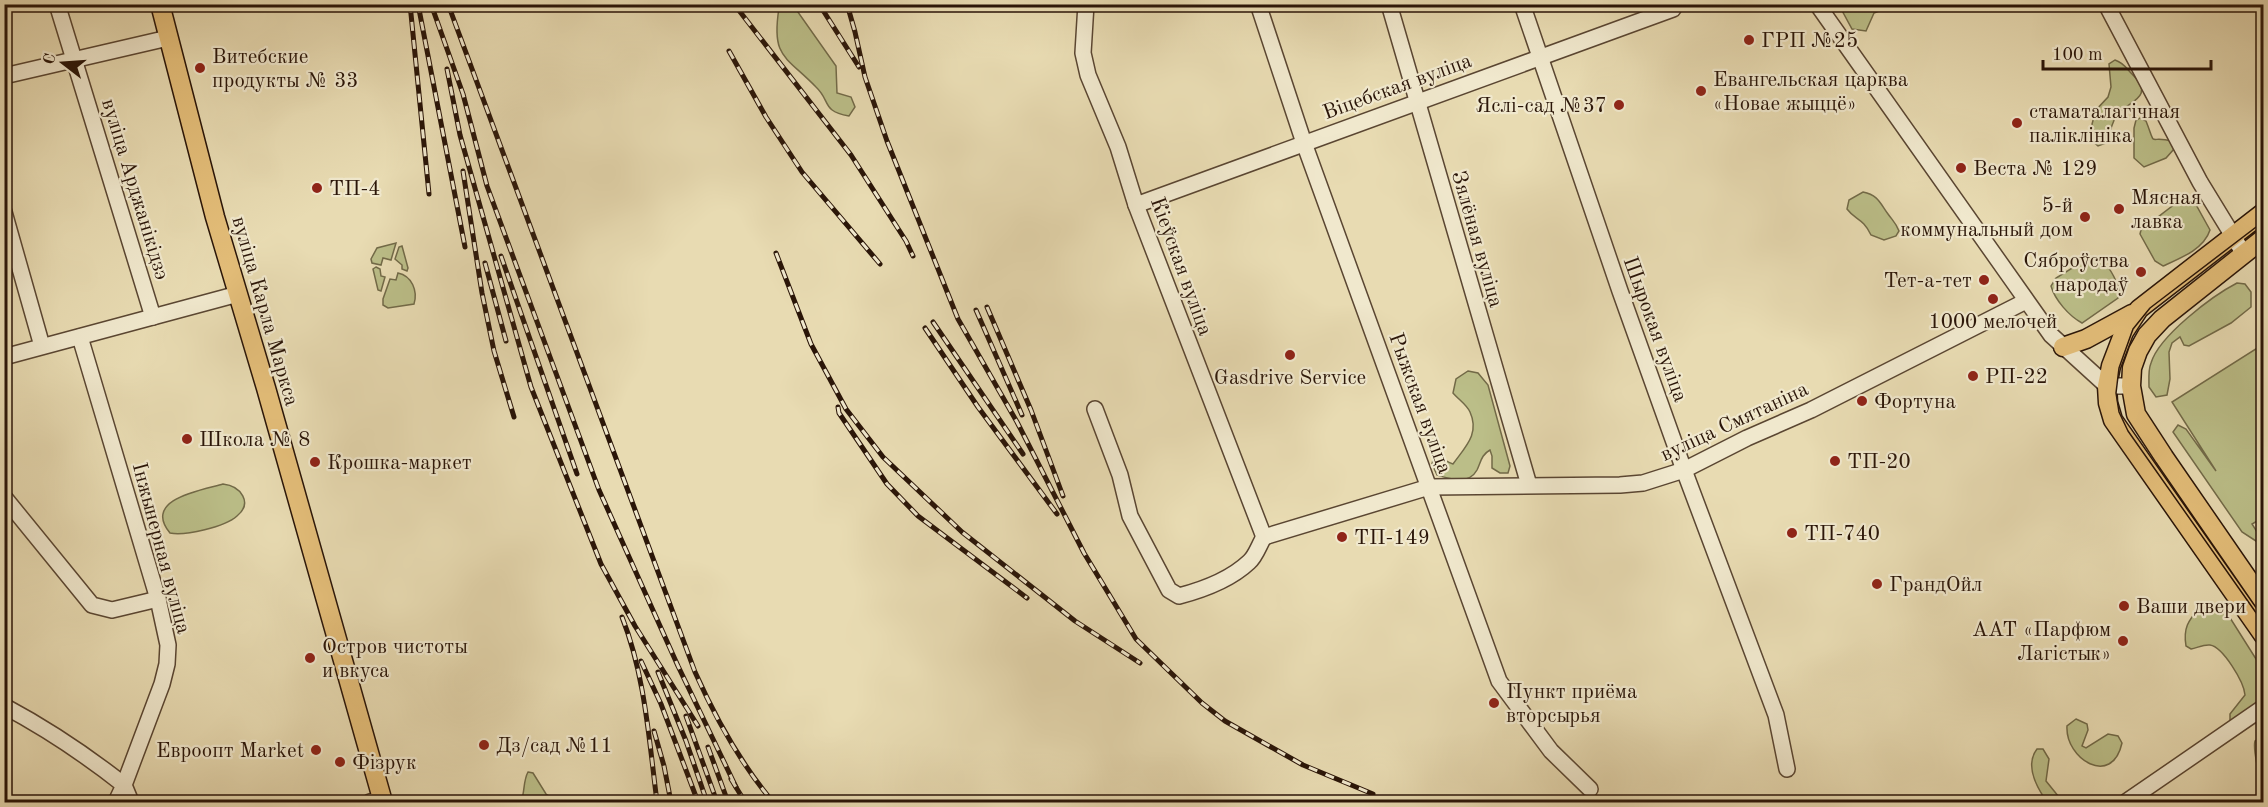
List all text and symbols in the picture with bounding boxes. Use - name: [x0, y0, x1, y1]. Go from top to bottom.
- place label: ГРП №25: [1761, 31, 1858, 52]
- north arrow: [33, 33, 93, 93]
- marker: ГРП №25: [1742, 33, 1756, 47]
- scale bar: [2043, 33, 2211, 71]
- text: 100 m: [2052, 46, 2103, 64]
- place label: Витебские продукты № 33: [212, 47, 359, 92]
- street label: Віцебская вуліца: [1320, 51, 1475, 124]
- text: С: [41, 52, 60, 67]
- marker: Витебские продукты № 33: [193, 61, 207, 75]
- place label: Евангельская царква «Новае жыццё»: [1713, 70, 1908, 115]
- marker: Евангельская царква «Новае жыццё»: [1694, 84, 1708, 98]
- street label: вуліца Арджанікідзэ: [97, 96, 172, 283]
- place label: Яслі-сад №37: [1476, 96, 1607, 117]
- marker: Яслі-сад №37: [1612, 98, 1626, 112]
- place label: стаматалагічная паліклініка: [2029, 102, 2180, 147]
- marker: стаматалагічная паліклініка: [2010, 116, 2024, 130]
- place label: Веста № 129: [1973, 159, 2097, 180]
- marker: Веста № 129: [1954, 161, 1968, 175]
- street label: Зялёная вуліца: [1447, 169, 1506, 310]
- place label: ТП-4: [329, 179, 381, 200]
- marker: ТП-4: [310, 181, 324, 195]
- place label: Мясная лавка: [2131, 188, 2202, 233]
- street label: Кіеўская вуліца: [1146, 194, 1215, 339]
- place label: 5-й коммунальный дом: [1900, 196, 2073, 241]
- marker: Мясная лавка: [2112, 202, 2126, 216]
- marker: 5-й коммунальный дом: [2078, 210, 2092, 224]
- street label: вуліца Карла Маркса: [227, 214, 302, 409]
- place label: Сяброўства народаў: [2023, 251, 2129, 296]
- street label: Шырокая вуліца: [1619, 254, 1691, 405]
- marker: Сяброўства народаў: [2134, 265, 2148, 279]
- place label: Тет-а-тет: [1883, 271, 1972, 292]
- marker: Тет-а-тет: [1977, 273, 1991, 287]
- marker: 1000 мелочей: [1986, 292, 2000, 306]
- place label: 1000 мелочей: [1929, 312, 2057, 333]
- street label: Рыжская вуліца: [1384, 330, 1455, 477]
- marker: Gasdrive Service: [1283, 348, 1297, 362]
- place label: РП-22: [1985, 367, 2048, 388]
- place label: Gasdrive Service: [1214, 368, 1366, 389]
- marker: РП-22: [1966, 369, 1980, 383]
- street label: вуліца Смятаніна: [1657, 379, 1812, 466]
- place label: Фортуна: [1874, 392, 1956, 413]
- marker: Фортуна: [1855, 394, 1869, 408]
- place label: Школа № 8: [199, 430, 310, 451]
- marker: Школа № 8: [180, 432, 194, 446]
- place label: ТП-20: [1847, 452, 1911, 473]
- place label: Крошка-маркет: [327, 453, 472, 474]
- marker: ТП-20: [1828, 454, 1842, 468]
- marker: Крошка-маркет: [308, 455, 322, 469]
- street label: Інжынерная вуліца: [128, 460, 194, 636]
- place label: ТП-740: [1804, 524, 1880, 545]
- marker: ТП-740: [1785, 526, 1799, 540]
- place label: ТП-149: [1354, 528, 1430, 549]
- marker: ТП-149: [1335, 530, 1349, 544]
- place label: ГрандОйл: [1889, 575, 1982, 596]
- marker: ГрандОйл: [1870, 577, 1884, 591]
- place label: Ваши двери: [2136, 597, 2246, 618]
- marker: Ваши двери: [2117, 599, 2131, 613]
- place label: ААТ «Парфюм Лагістык»: [1972, 620, 2111, 665]
- marker: ААТ «Парфюм Лагістык»: [2116, 634, 2130, 648]
- place label: Остров чистоты и вкуса: [322, 637, 468, 682]
- marker: Остров чистоты и вкуса: [303, 651, 317, 665]
- place label: Пункт приёма вторсырья: [1506, 682, 1637, 727]
- marker: Пункт приёма вторсырья: [1487, 696, 1501, 710]
- place label: Дз/сад №11: [496, 736, 613, 757]
- marker: Дз/сад №11: [477, 738, 491, 752]
- place label: Евроопт Market: [156, 741, 304, 762]
- marker: Евроопт Market: [309, 743, 323, 757]
- place label: Фізрук: [352, 753, 417, 774]
- marker: Фізрук: [333, 755, 347, 769]

